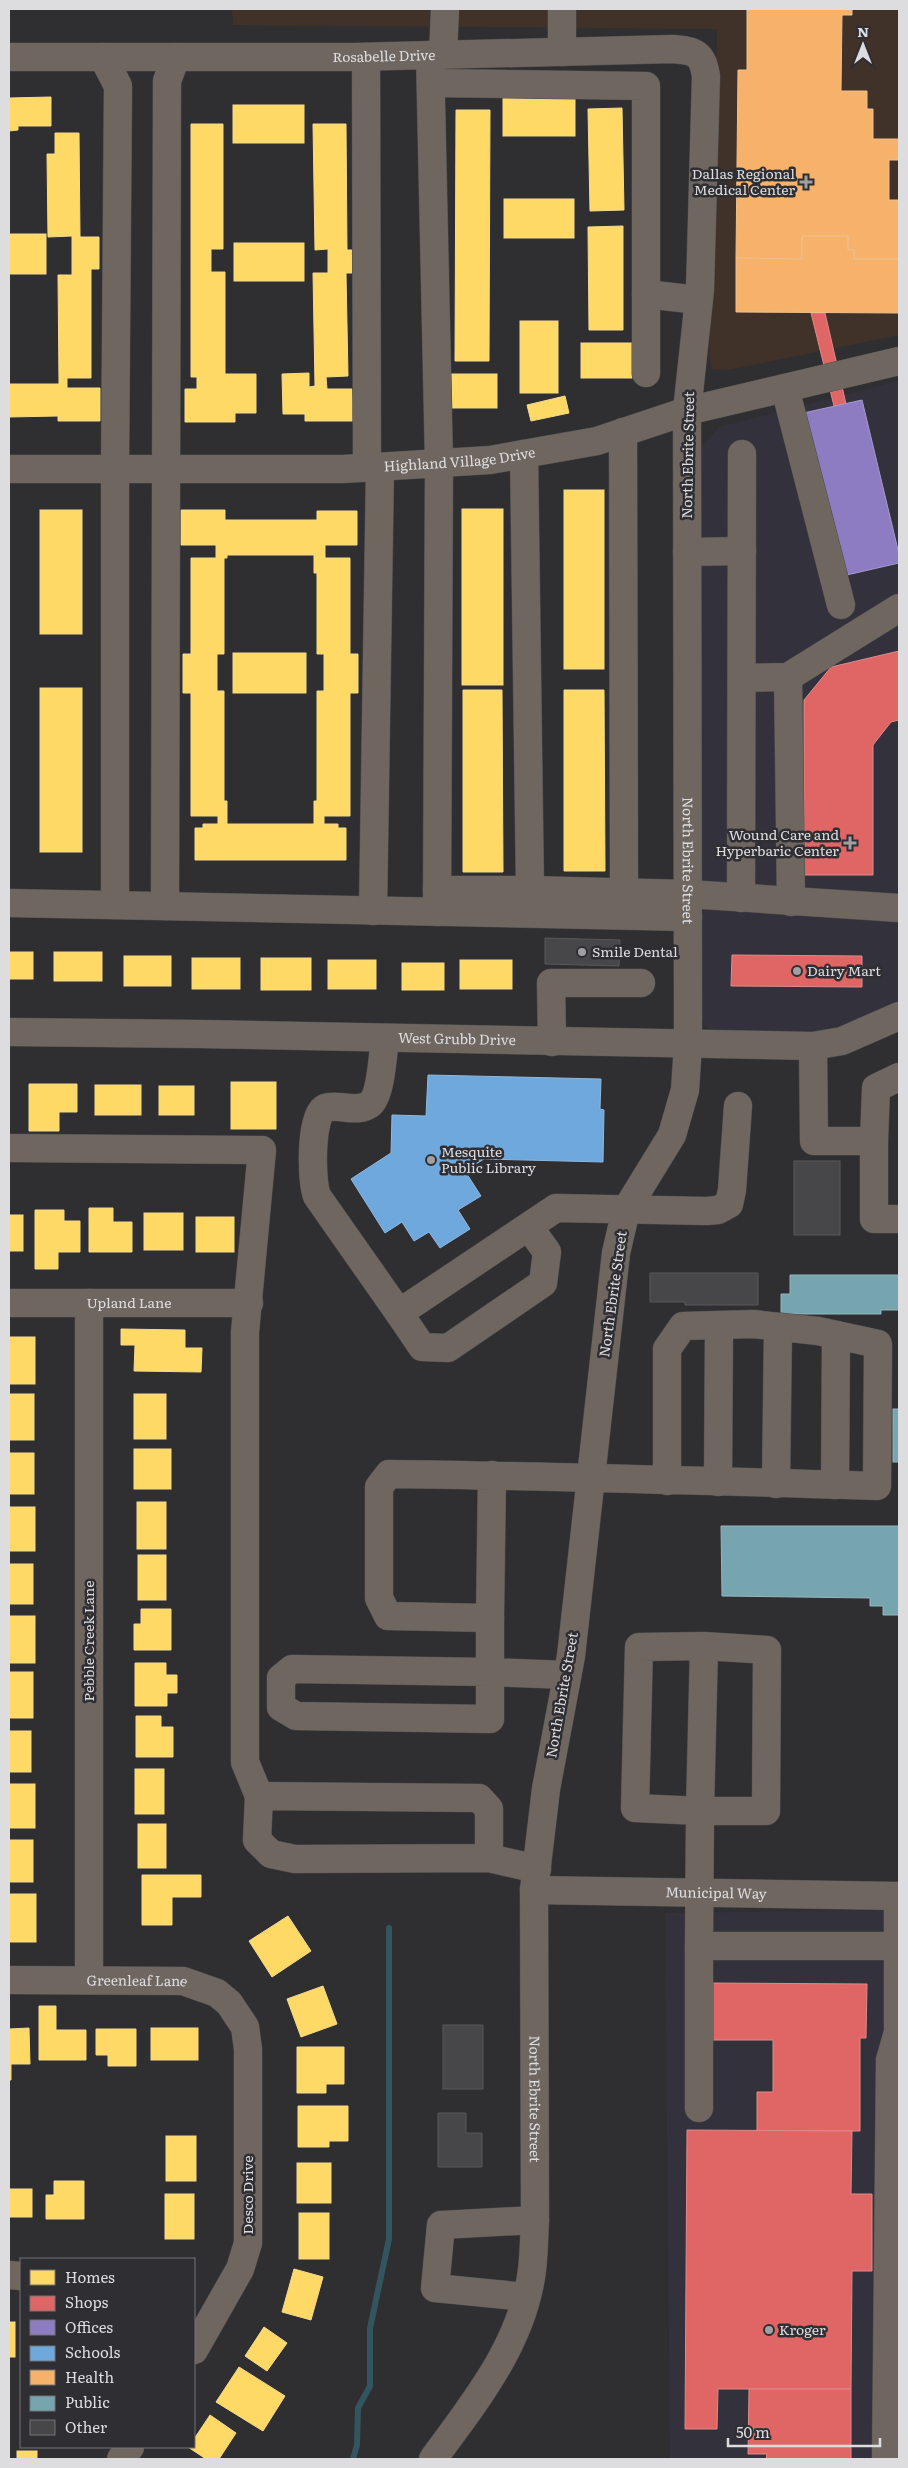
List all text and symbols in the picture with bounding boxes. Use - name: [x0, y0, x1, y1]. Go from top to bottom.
- north arrow: [838, 20, 888, 70]
- text: N: [857, 21, 869, 41]
- street label: Rosabelle Drive: [333, 44, 436, 66]
- place label: Dallas Regional Medical Center: [692, 163, 795, 199]
- marker: Dallas Regional Medical Center: [799, 175, 813, 189]
- street label: North Ebrite Street: [676, 391, 698, 519]
- street label: Highland Village Drive: [383, 441, 537, 475]
- street label: North Ebrite Street: [679, 797, 699, 925]
- place label: Wound Care and Hyperbaric Center: [716, 824, 839, 860]
- marker: Wound Care and Hyperbaric Center: [843, 836, 857, 850]
- place label: Smile Dental: [592, 941, 678, 961]
- marker: Smile Dental: [576, 946, 588, 958]
- place label: Dairy Mart: [807, 960, 881, 980]
- marker: Dairy Mart: [791, 965, 803, 977]
- street label: West Grubb Drive: [398, 1027, 516, 1049]
- place label: Mesquite Public Library: [441, 1141, 537, 1177]
- marker: Mesquite Public Library: [425, 1154, 437, 1166]
- street label: North Ebrite Street: [593, 1229, 631, 1358]
- street label: Upland Lane: [87, 1292, 171, 1312]
- street label: Pebble Creek Lane: [78, 1581, 98, 1701]
- street label: North Ebrite Street: [540, 1630, 582, 1759]
- street label: Municipal Way: [665, 1881, 768, 1903]
- street label: Greenleaf Lane: [86, 1969, 191, 1991]
- street label: North Ebrite Street: [525, 2035, 546, 2163]
- street label: Desco Drive: [237, 2156, 257, 2234]
- legend: [20, 2258, 195, 2448]
- text: Homes: [65, 2265, 115, 2288]
- text: Shops: [65, 2290, 108, 2313]
- text: Offices: [65, 2315, 113, 2338]
- place label: Kroger: [779, 2319, 826, 2339]
- marker: Kroger: [763, 2324, 775, 2336]
- text: Schools: [65, 2340, 121, 2363]
- text: Health: [65, 2365, 114, 2388]
- text: Public: [65, 2390, 110, 2413]
- text: Other: [65, 2415, 107, 2438]
- scale bar: [728, 2416, 880, 2448]
- text: 50 m: [736, 2420, 770, 2443]

